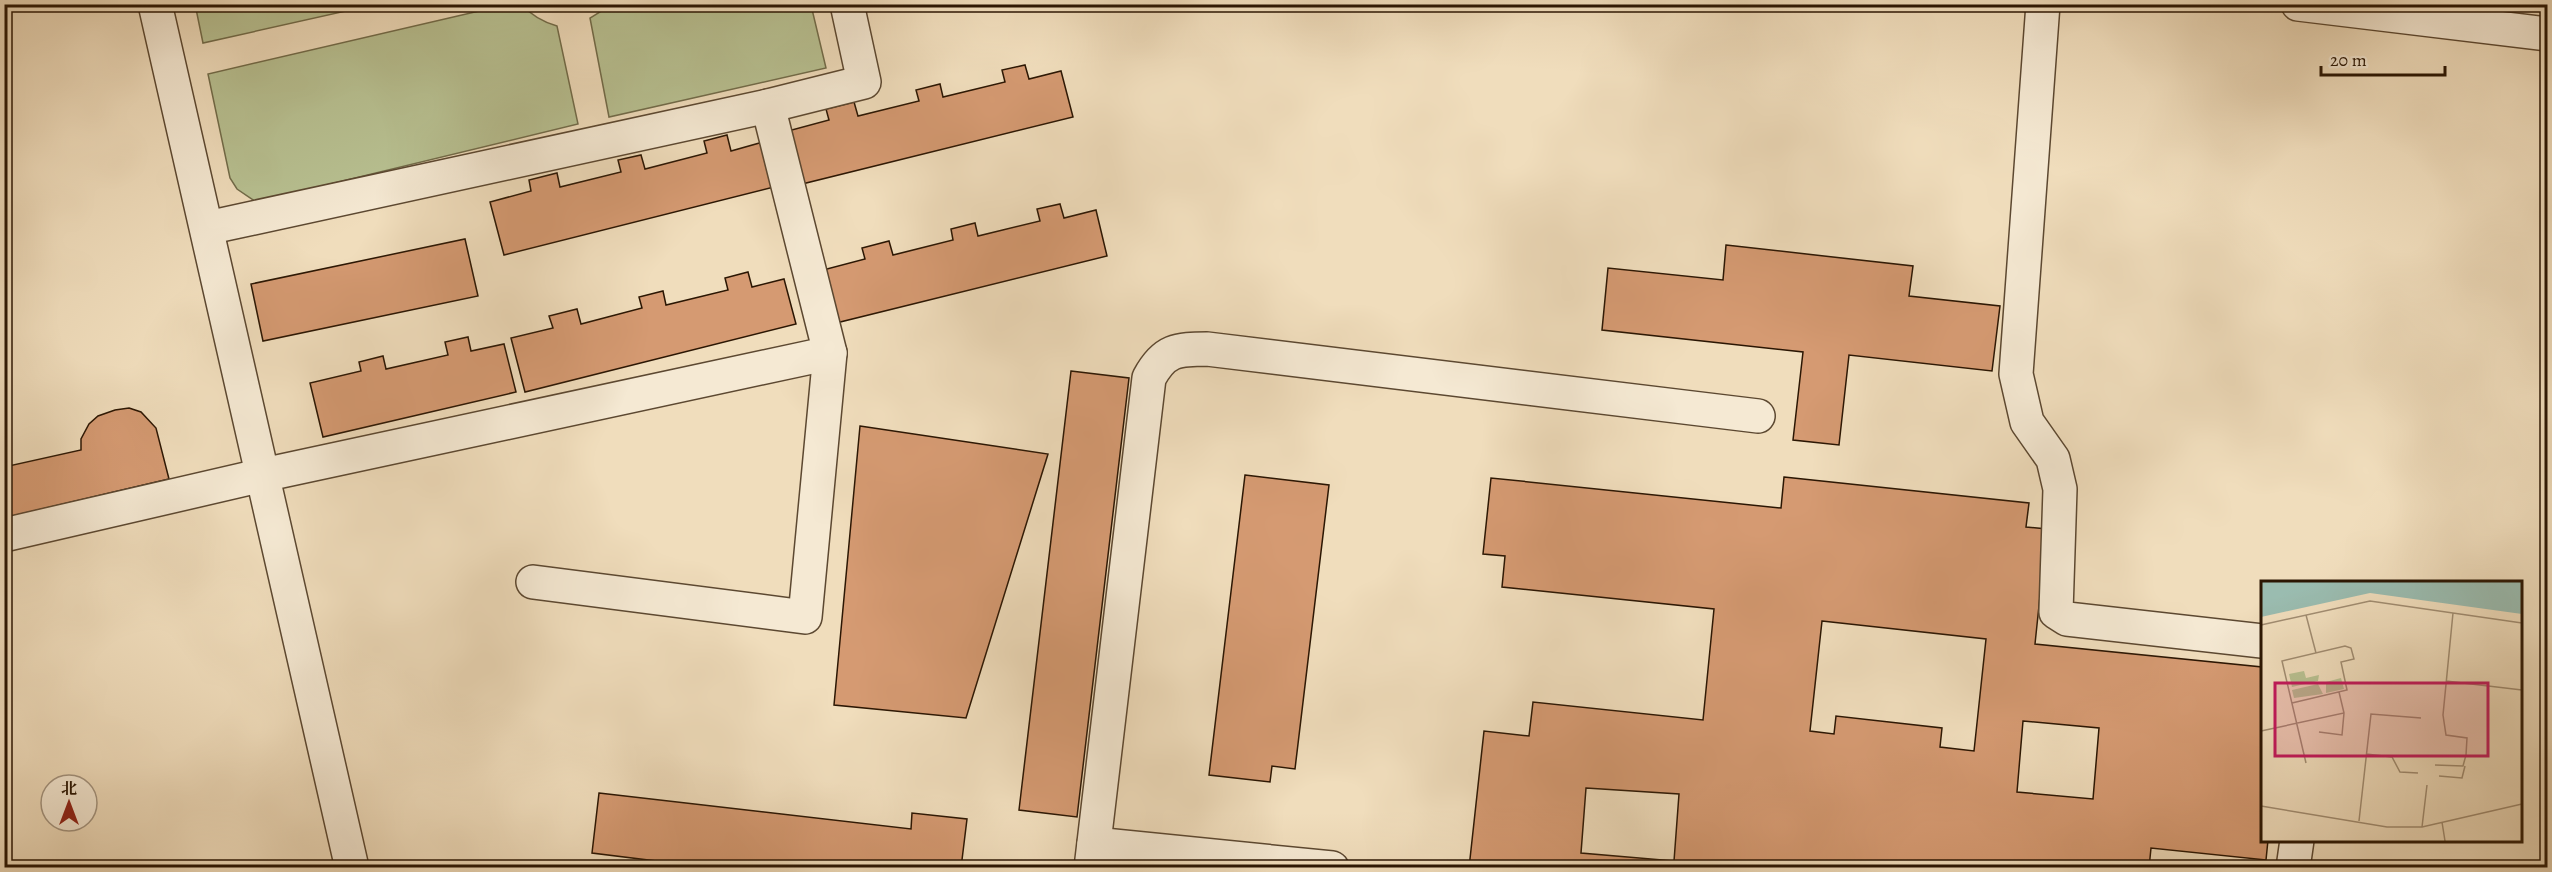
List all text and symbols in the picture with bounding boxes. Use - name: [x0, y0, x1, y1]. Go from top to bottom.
- scale bar: [2321, 39, 2446, 77]
- text: 20 m: [2330, 48, 2367, 72]
- inset map: [2261, 581, 2522, 842]
- north arrow: [39, 773, 99, 833]
- text: 北: [61, 778, 77, 800]

